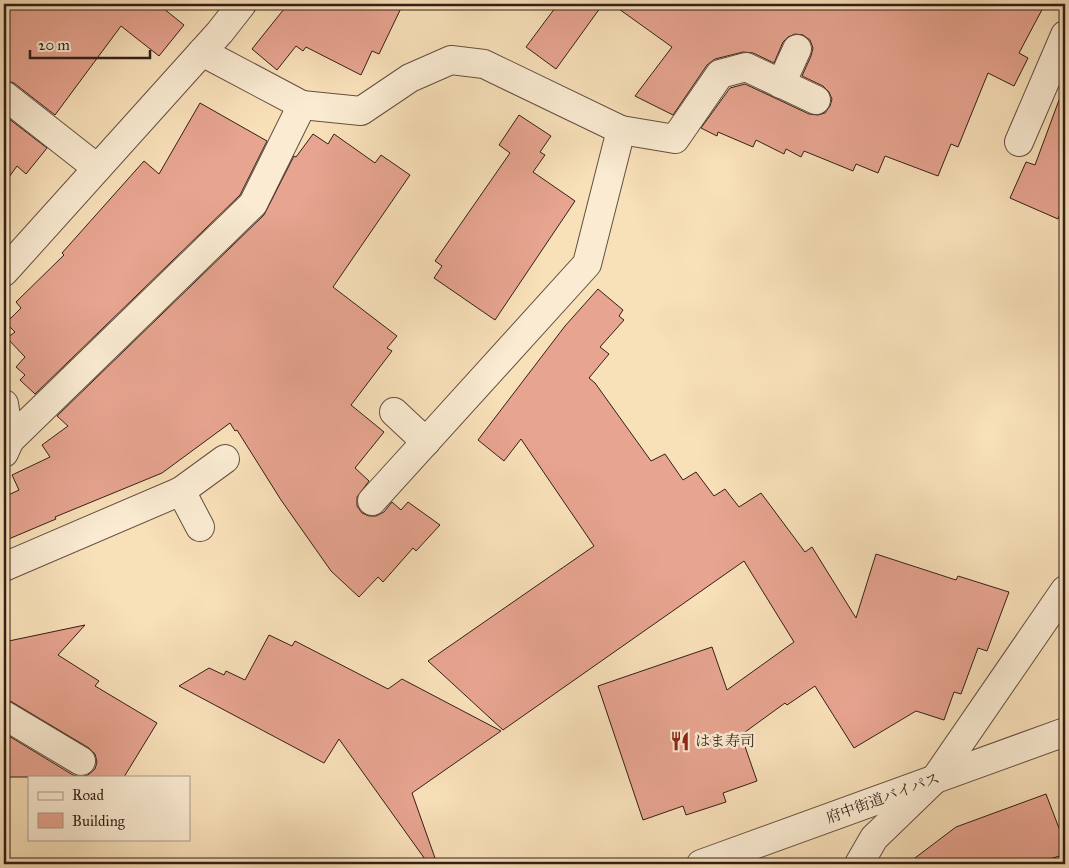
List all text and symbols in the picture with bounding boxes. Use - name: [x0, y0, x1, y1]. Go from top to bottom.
- scale bar: [30, 28, 150, 60]
- text: 20 m: [38, 36, 70, 54]
- restaurant icon: はま寿司: [669, 730, 691, 752]
- place label: はま寿司: [695, 732, 755, 750]
- street label: 府中街道バイパス: [824, 769, 942, 827]
- legend: [28, 776, 190, 840]
- text: Road: [72, 786, 104, 804]
- text: Building: [72, 812, 126, 830]

